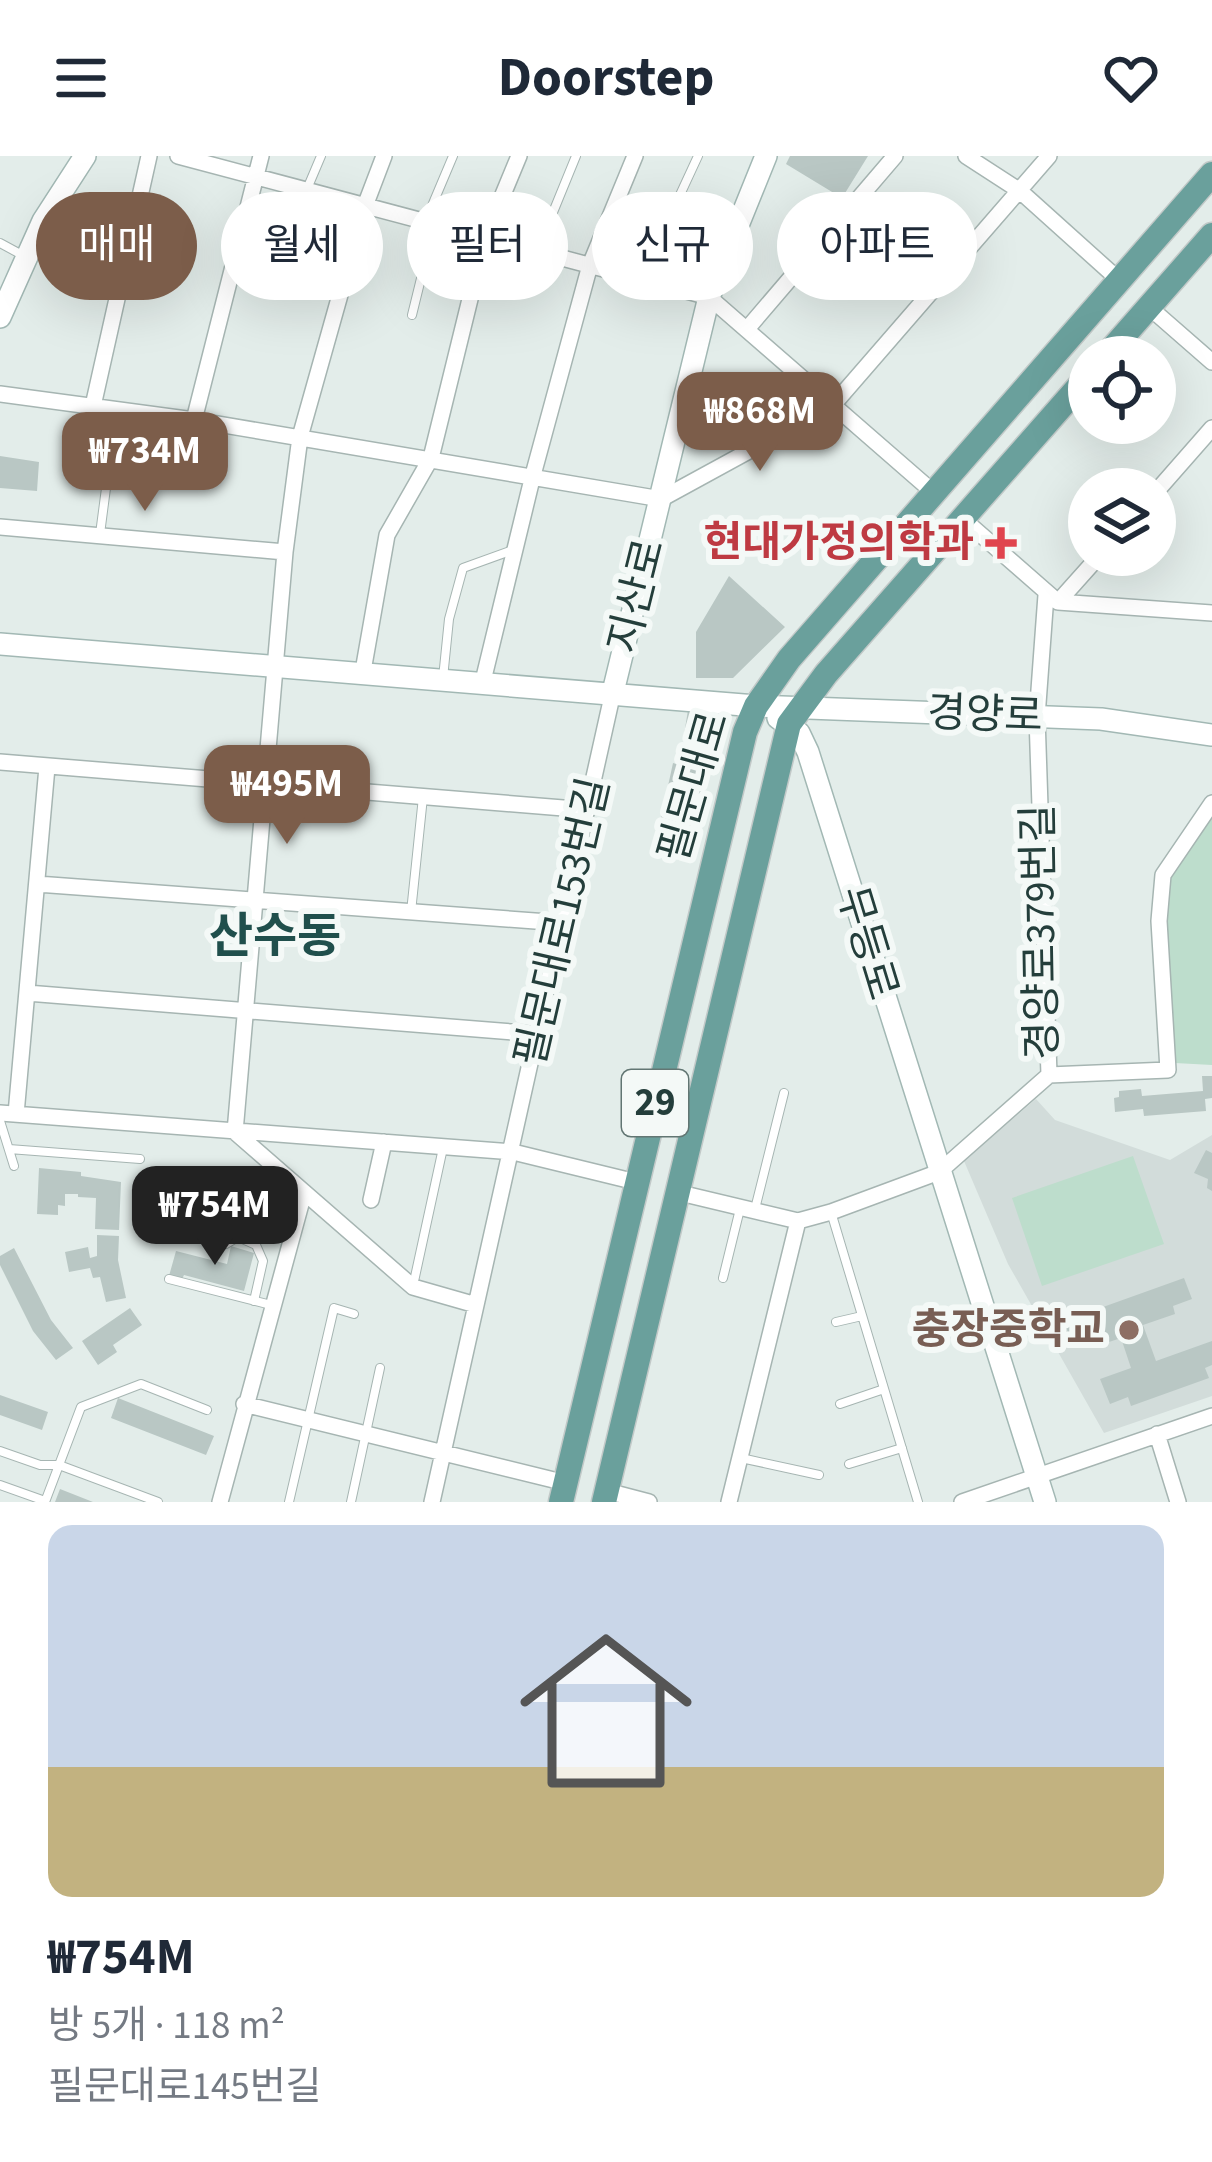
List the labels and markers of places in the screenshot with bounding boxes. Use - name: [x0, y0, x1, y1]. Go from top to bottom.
- pin: ₩868M: [676, 372, 844, 474]
- pin: ₩734M: [61, 412, 229, 514]
- place label: 현대가정의학과: [704, 513, 974, 573]
- marker: 현대가정의학과: [985, 527, 1017, 559]
- pin: ₩495M: [203, 745, 371, 847]
- pin: ₩754M: [131, 1166, 299, 1268]
- place label: 충장중학교: [912, 1300, 1105, 1360]
- marker: 충장중학교: [1116, 1317, 1142, 1343]

